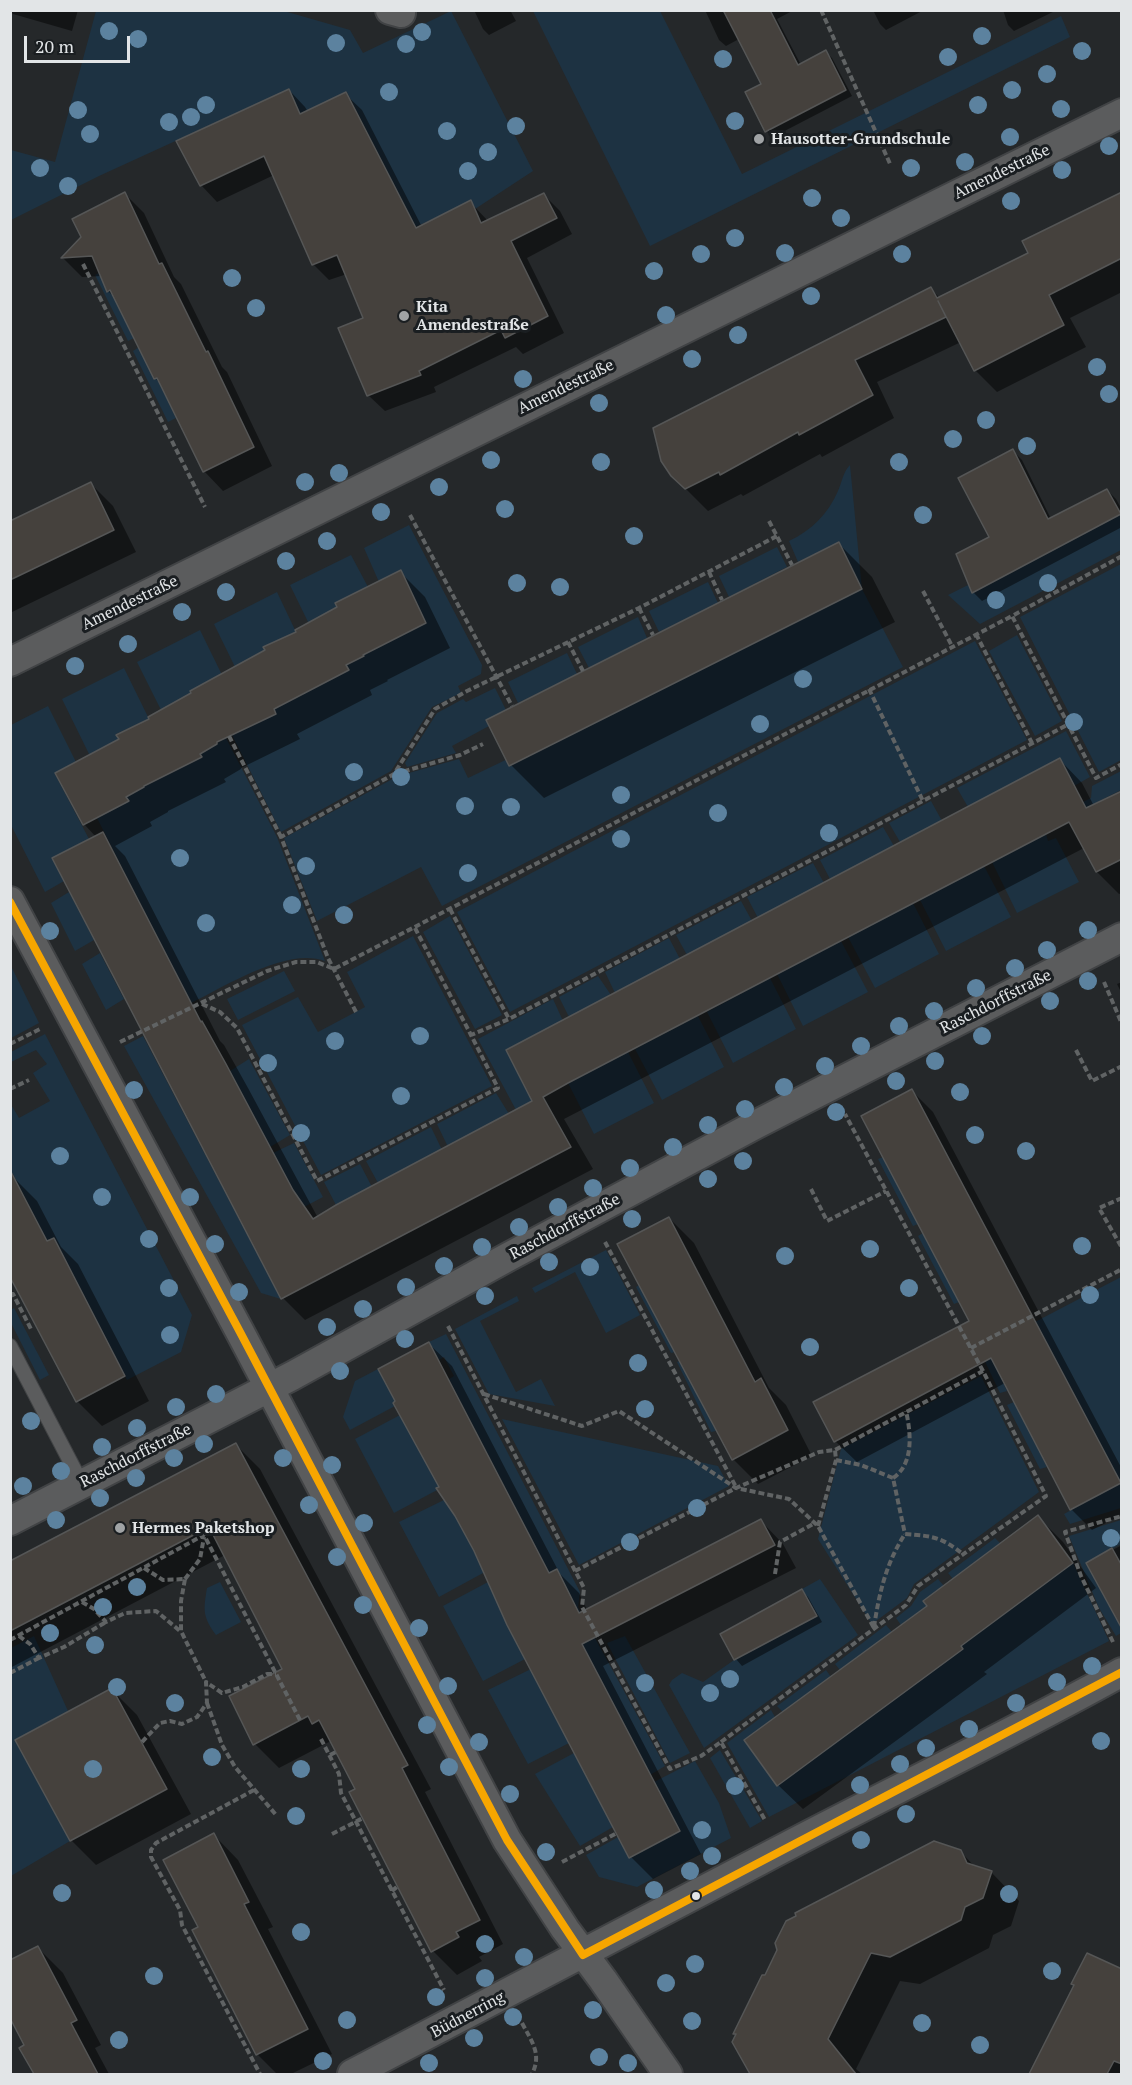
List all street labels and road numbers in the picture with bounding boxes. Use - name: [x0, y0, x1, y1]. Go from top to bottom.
- street label: Amendestraße: [951, 140, 1053, 204]
- street label: Amendestraße: [515, 355, 617, 419]
- street label: Amendestraße: [79, 571, 181, 635]
- street label: Raschdorffstraße: [937, 966, 1055, 1038]
- street label: Raschdorffstraße: [507, 1190, 623, 1264]
- street label: Raschdorffstraße: [77, 1420, 195, 1492]
- street label: Büdnerring: [428, 1988, 508, 2042]

